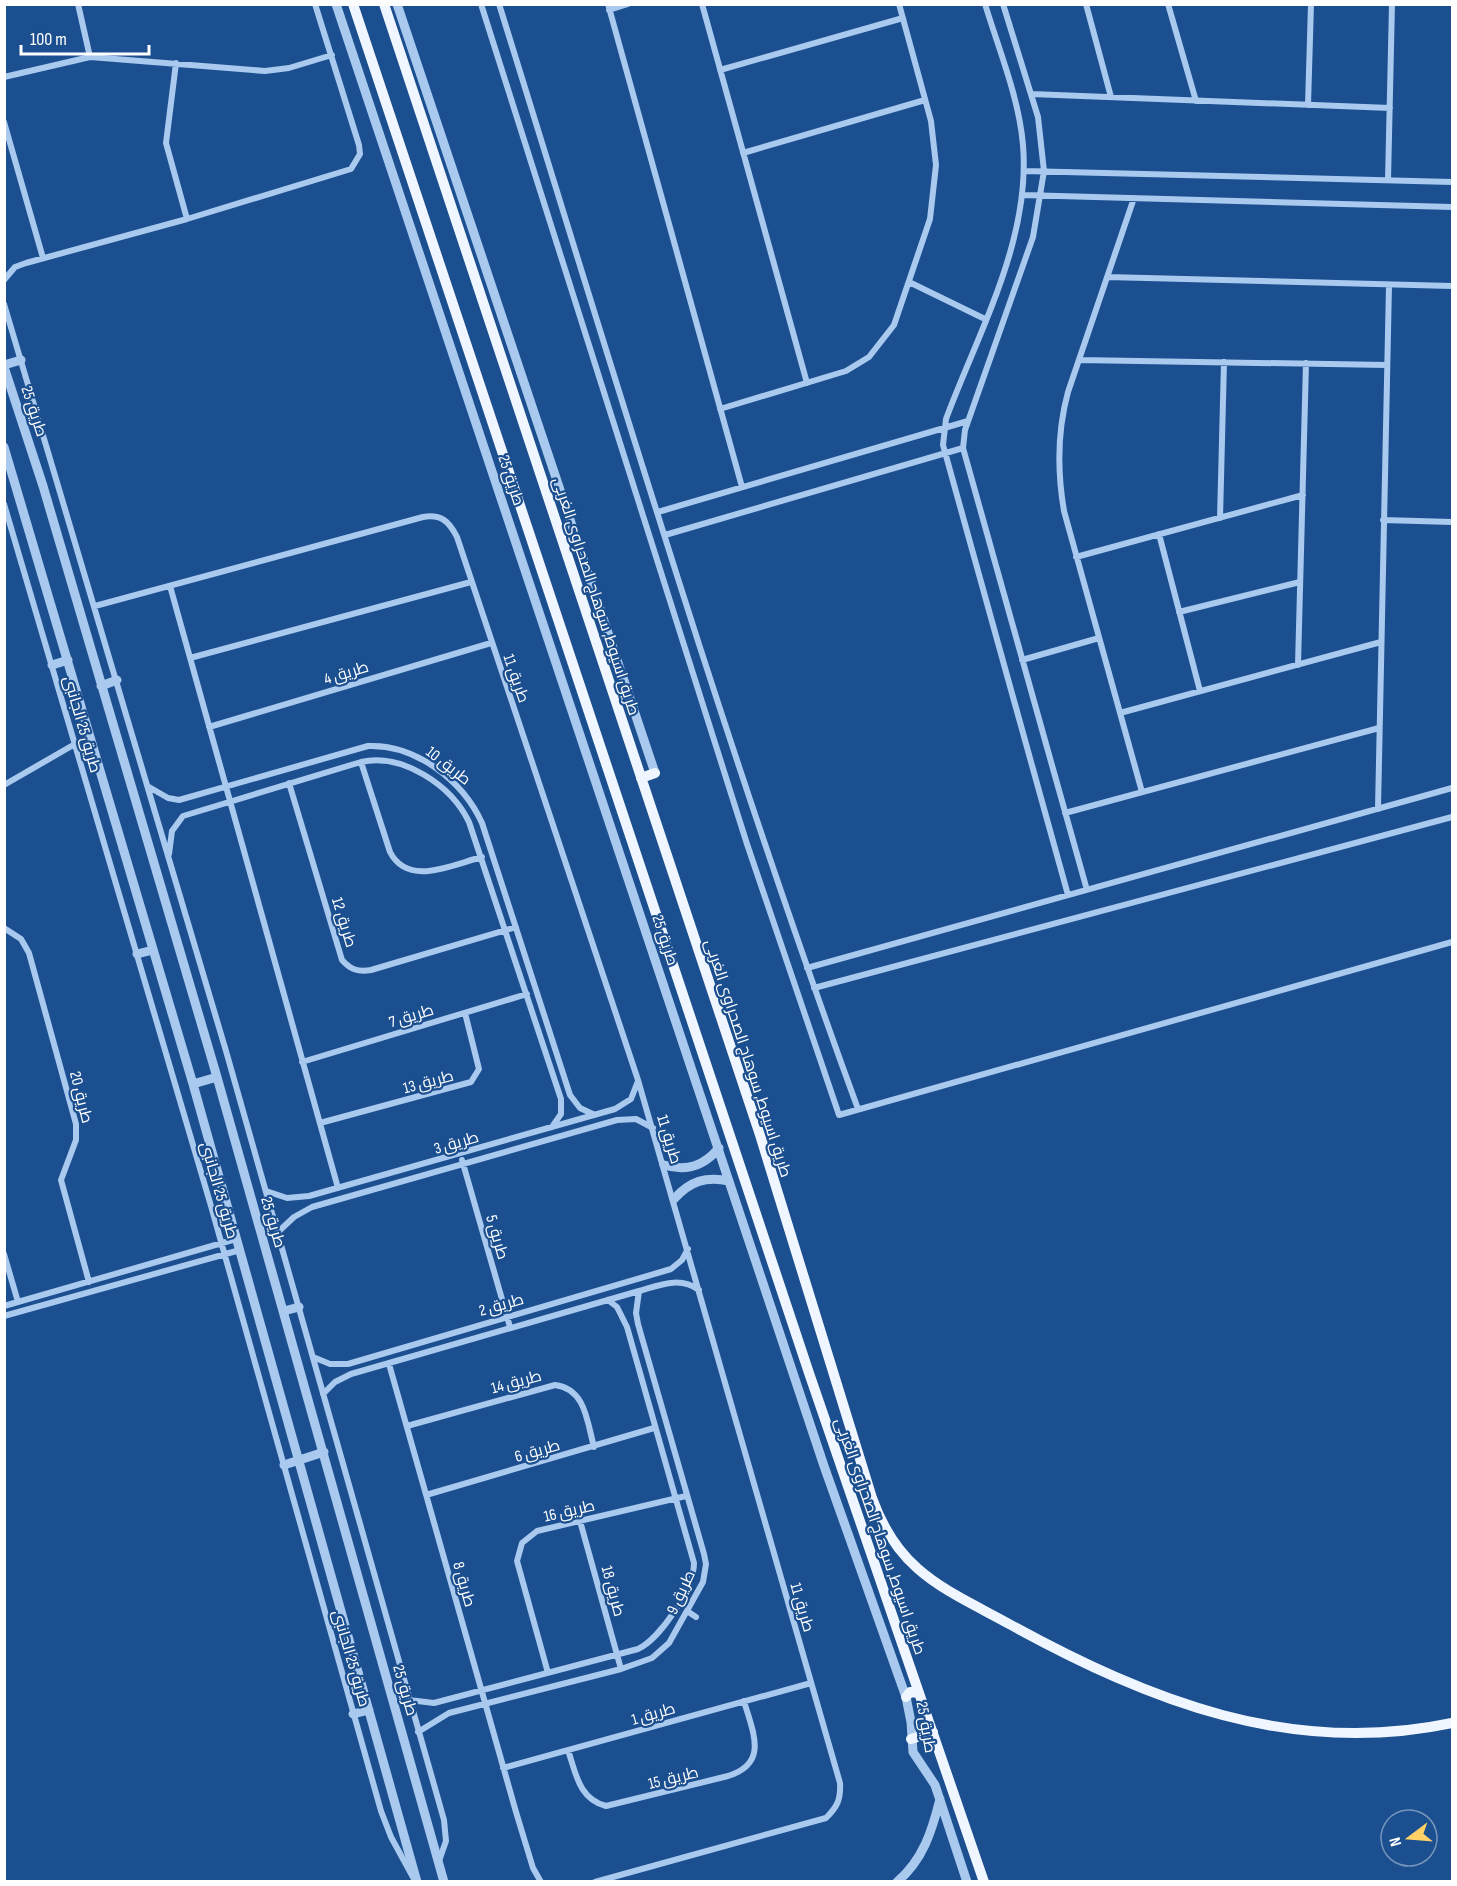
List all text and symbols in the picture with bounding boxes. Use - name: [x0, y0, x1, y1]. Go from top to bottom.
- scale bar: [21, 18, 148, 56]
- text: 100 m: [30, 29, 67, 50]
- street label: طريق 25: [16, 384, 51, 439]
- street label: طريق 25: [493, 453, 528, 508]
- street label: طريق اسيوط, سوهاج الصحراوى الغربى: [547, 475, 643, 718]
- street label: طريق 11: [498, 652, 533, 705]
- street label: طريق 4: [322, 658, 371, 689]
- street label: طريق 25 الجانبى: [59, 674, 104, 775]
- street label: طريق 10: [422, 743, 474, 790]
- street label: طريق 12: [327, 895, 360, 950]
- street label: طريق 25: [647, 913, 682, 968]
- street label: طريق اسيوط, سوهاج الصحراوى الغربى: [699, 937, 795, 1180]
- street label: طريق 7: [387, 1001, 436, 1032]
- street label: طريق 13: [401, 1067, 456, 1098]
- street label: طريق 20: [65, 1069, 96, 1125]
- street label: طريق 11: [652, 1113, 685, 1166]
- street label: طريق 3: [432, 1128, 481, 1159]
- street label: طريق 25 الجانبى: [196, 1140, 241, 1241]
- street label: طريق 25: [256, 1195, 289, 1250]
- street label: طريق 5: [481, 1213, 512, 1262]
- street label: طريق 2: [477, 1290, 526, 1321]
- street label: طريق 14: [489, 1367, 544, 1398]
- street label: طريق اسيوط, سوهاج الصحراوى الغربى: [829, 1416, 929, 1658]
- street label: طريق 6: [513, 1436, 562, 1467]
- street label: طريق 16: [542, 1496, 597, 1527]
- street label: طريق 8: [448, 1560, 479, 1609]
- street label: طريق 18: [597, 1564, 628, 1619]
- street label: طريق 9: [663, 1568, 700, 1618]
- street label: طريق 11: [785, 1581, 818, 1634]
- street label: طريق 25 الجانبى: [328, 1608, 373, 1709]
- street label: طريق 25: [388, 1663, 421, 1718]
- street label: طريق 1: [629, 1699, 678, 1730]
- street label: طريق 25: [912, 1700, 939, 1755]
- street label: طريق 15: [646, 1763, 700, 1794]
- north arrow: [1379, 1808, 1439, 1868]
- text: N: [1386, 1835, 1406, 1848]

